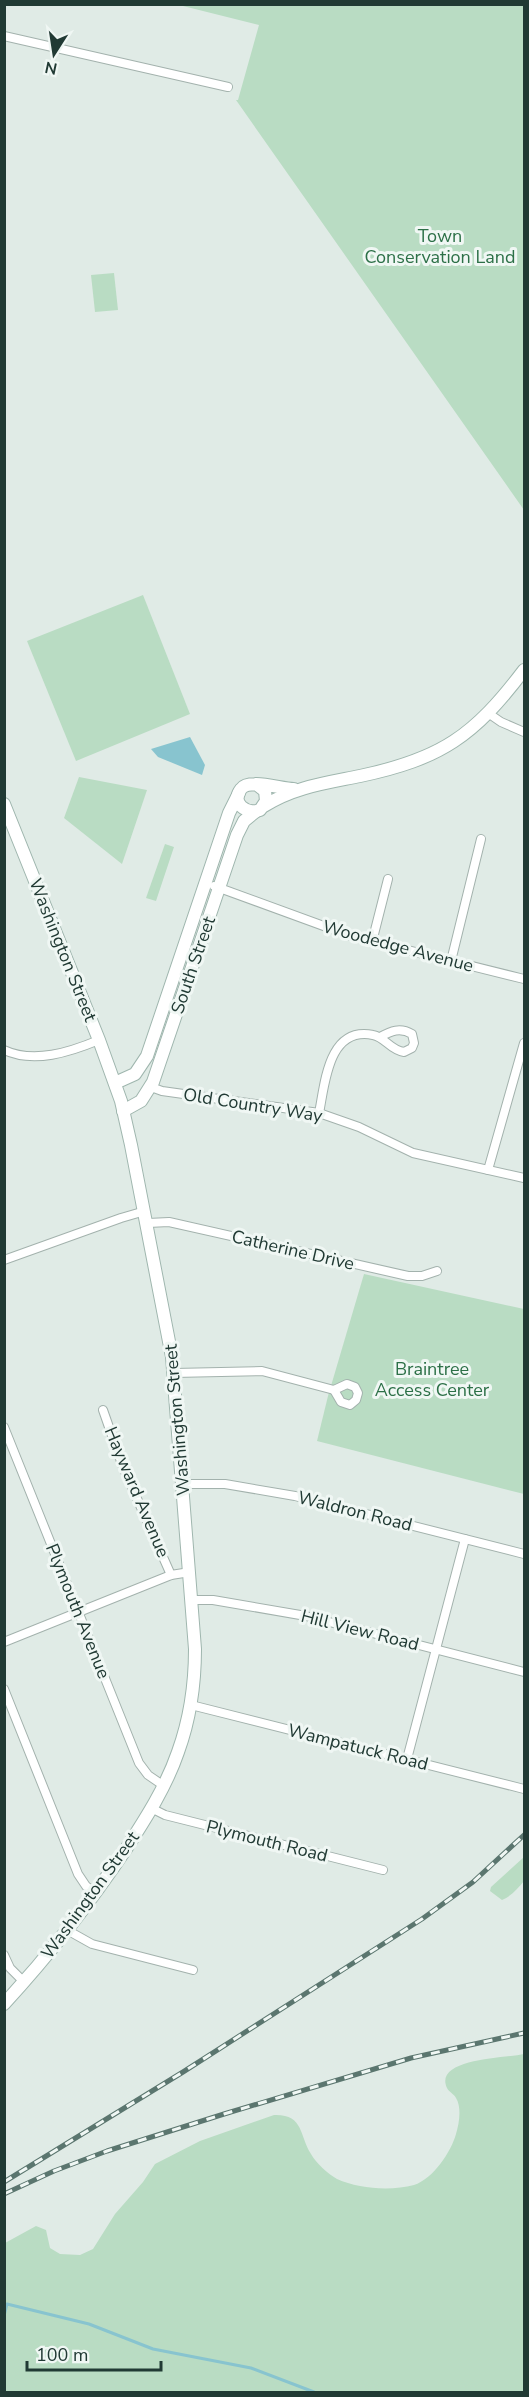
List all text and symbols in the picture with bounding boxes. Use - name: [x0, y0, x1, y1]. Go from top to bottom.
- north arrow: [24, 24, 84, 84]
- text: N: [43, 56, 59, 80]
- park label: Town Conservation Land: [365, 224, 515, 269]
- street label: Washington Street: [23, 875, 103, 1026]
- street label: South Street: [165, 912, 221, 1017]
- street label: Woodedge Avenue: [320, 914, 476, 978]
- street label: Old Country Way: [182, 1082, 325, 1128]
- street label: Catherine Drive: [229, 1224, 357, 1276]
- street label: Washington Street: [158, 1342, 196, 1497]
- park label: Braintree Access Center: [375, 1357, 490, 1402]
- street label: Hayward Avenue: [99, 1423, 175, 1561]
- street label: Waldron Road: [295, 1485, 415, 1537]
- street label: Plymouth Avenue: [40, 1540, 116, 1682]
- street label: Hill View Road: [298, 1604, 422, 1656]
- street label: Wampatuck Road: [285, 1718, 431, 1776]
- street label: Plymouth Road: [204, 1814, 330, 1868]
- street label: Washington Street: [36, 1826, 145, 1964]
- scale bar: [27, 2334, 160, 2372]
- text: 100 m: [36, 2343, 88, 2367]

